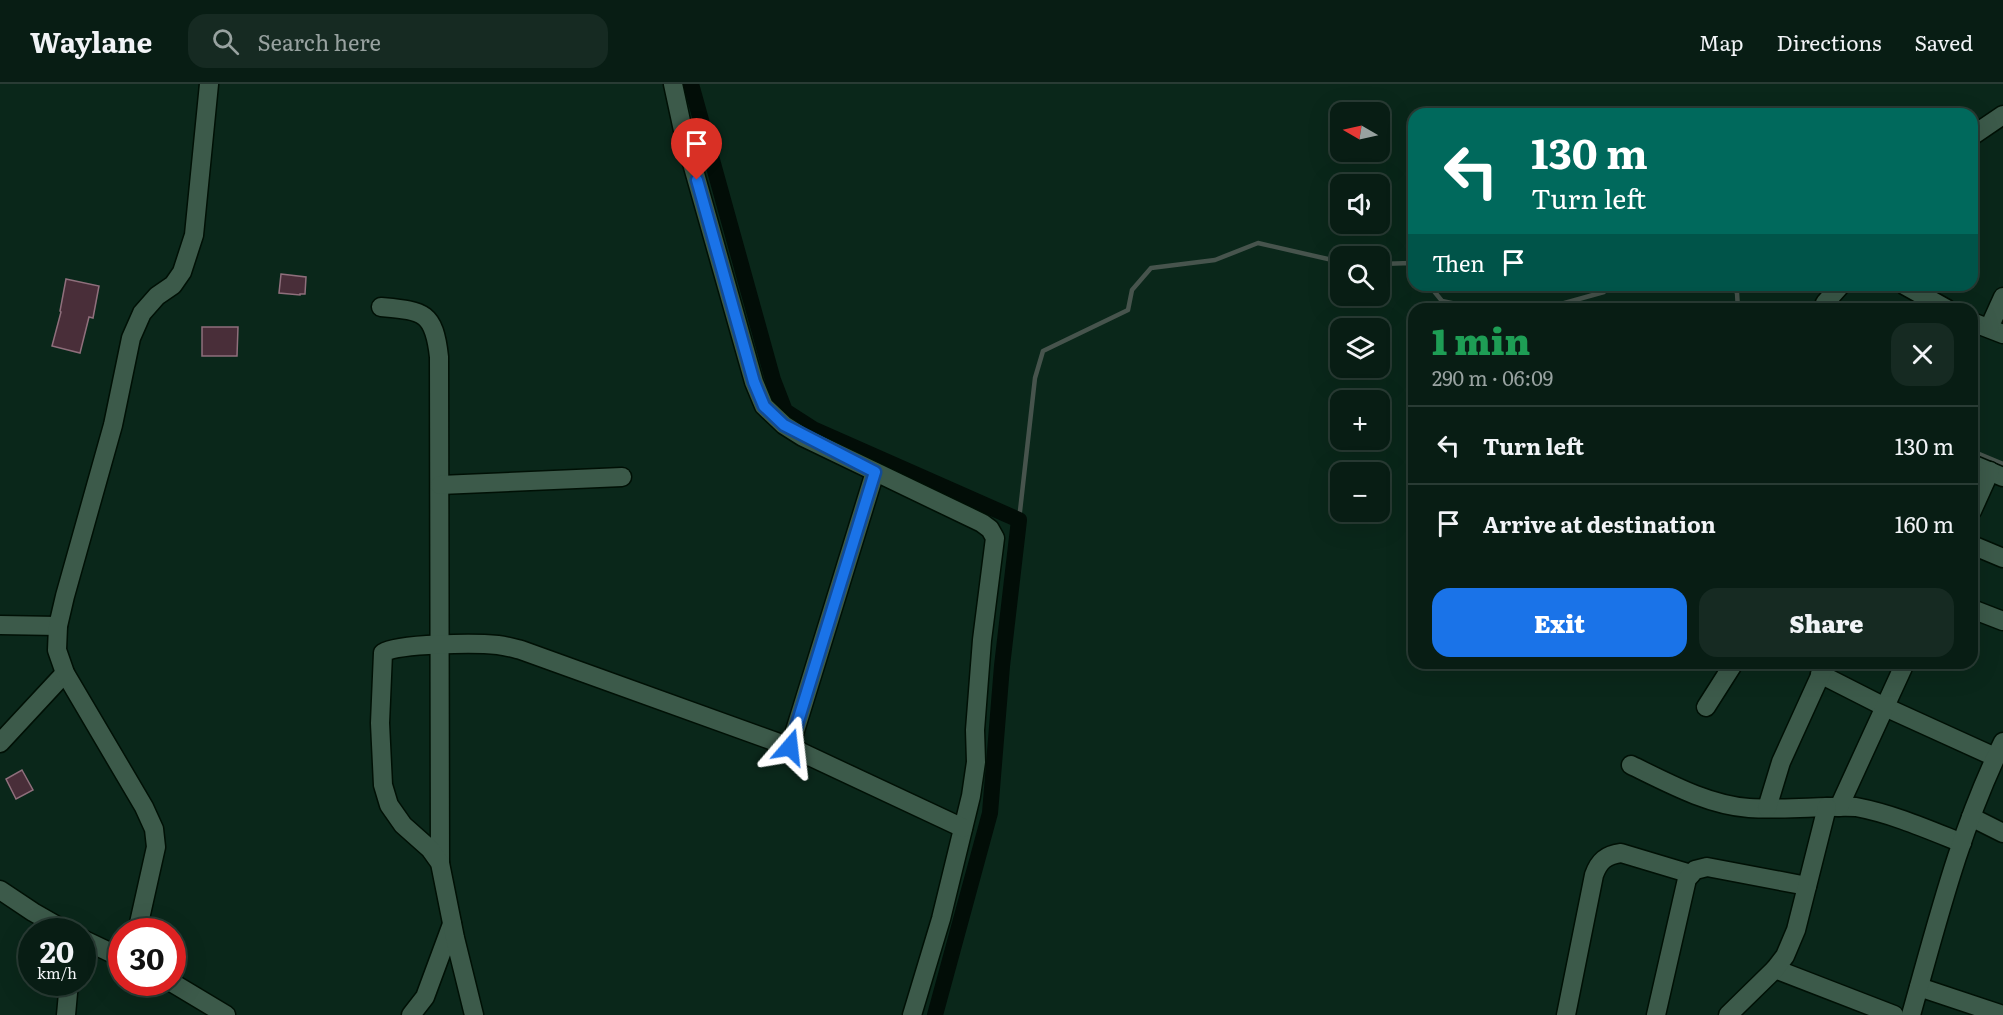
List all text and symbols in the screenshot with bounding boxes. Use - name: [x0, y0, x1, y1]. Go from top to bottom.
- search box: [188, 14, 608, 68]
- text: Waylane: [30, 20, 152, 62]
- icon: search: [209, 25, 242, 58]
- text: Search here: [257, 25, 381, 58]
- text: Map: [1699, 26, 1744, 57]
- text: Directions: [1777, 26, 1882, 57]
- text: Saved: [1915, 26, 1973, 57]
- north arrow: [1330, 102, 1390, 162]
- map controls: [1330, 102, 1390, 522]
- pin: [671, 118, 722, 180]
- text: 130 m: [1531, 120, 1648, 182]
- icon: arrive: [680, 127, 713, 160]
- icon: left: [1432, 132, 1510, 210]
- button: sound: [1330, 174, 1390, 234]
- text: Turn left: [1531, 177, 1646, 217]
- button: search: [1330, 246, 1390, 306]
- text: Then: [1432, 246, 1485, 279]
- icon: arrive: [1497, 246, 1530, 279]
- text: 1 min: [1432, 313, 1530, 366]
- button: layers: [1330, 318, 1390, 378]
- button: close: [1891, 323, 1954, 386]
- text: 290 m · 06:09: [1432, 362, 1553, 392]
- button: +: [1330, 390, 1390, 450]
- icon: left: [1432, 429, 1465, 462]
- text: Turn left: [1483, 429, 1584, 462]
- text: 130 m: [1895, 429, 1954, 462]
- button: −: [1330, 462, 1390, 522]
- icon: arrive: [1432, 507, 1465, 540]
- text: Arrive at destination: [1483, 507, 1716, 540]
- text: 160 m: [1895, 507, 1954, 540]
- button: Exit: [1432, 588, 1687, 657]
- button: Share: [1699, 588, 1954, 657]
- position arrow: [758, 715, 822, 779]
- speed limit sign: 30: [108, 918, 186, 996]
- text: 20: [40, 928, 74, 972]
- text: km/h: [37, 961, 77, 984]

